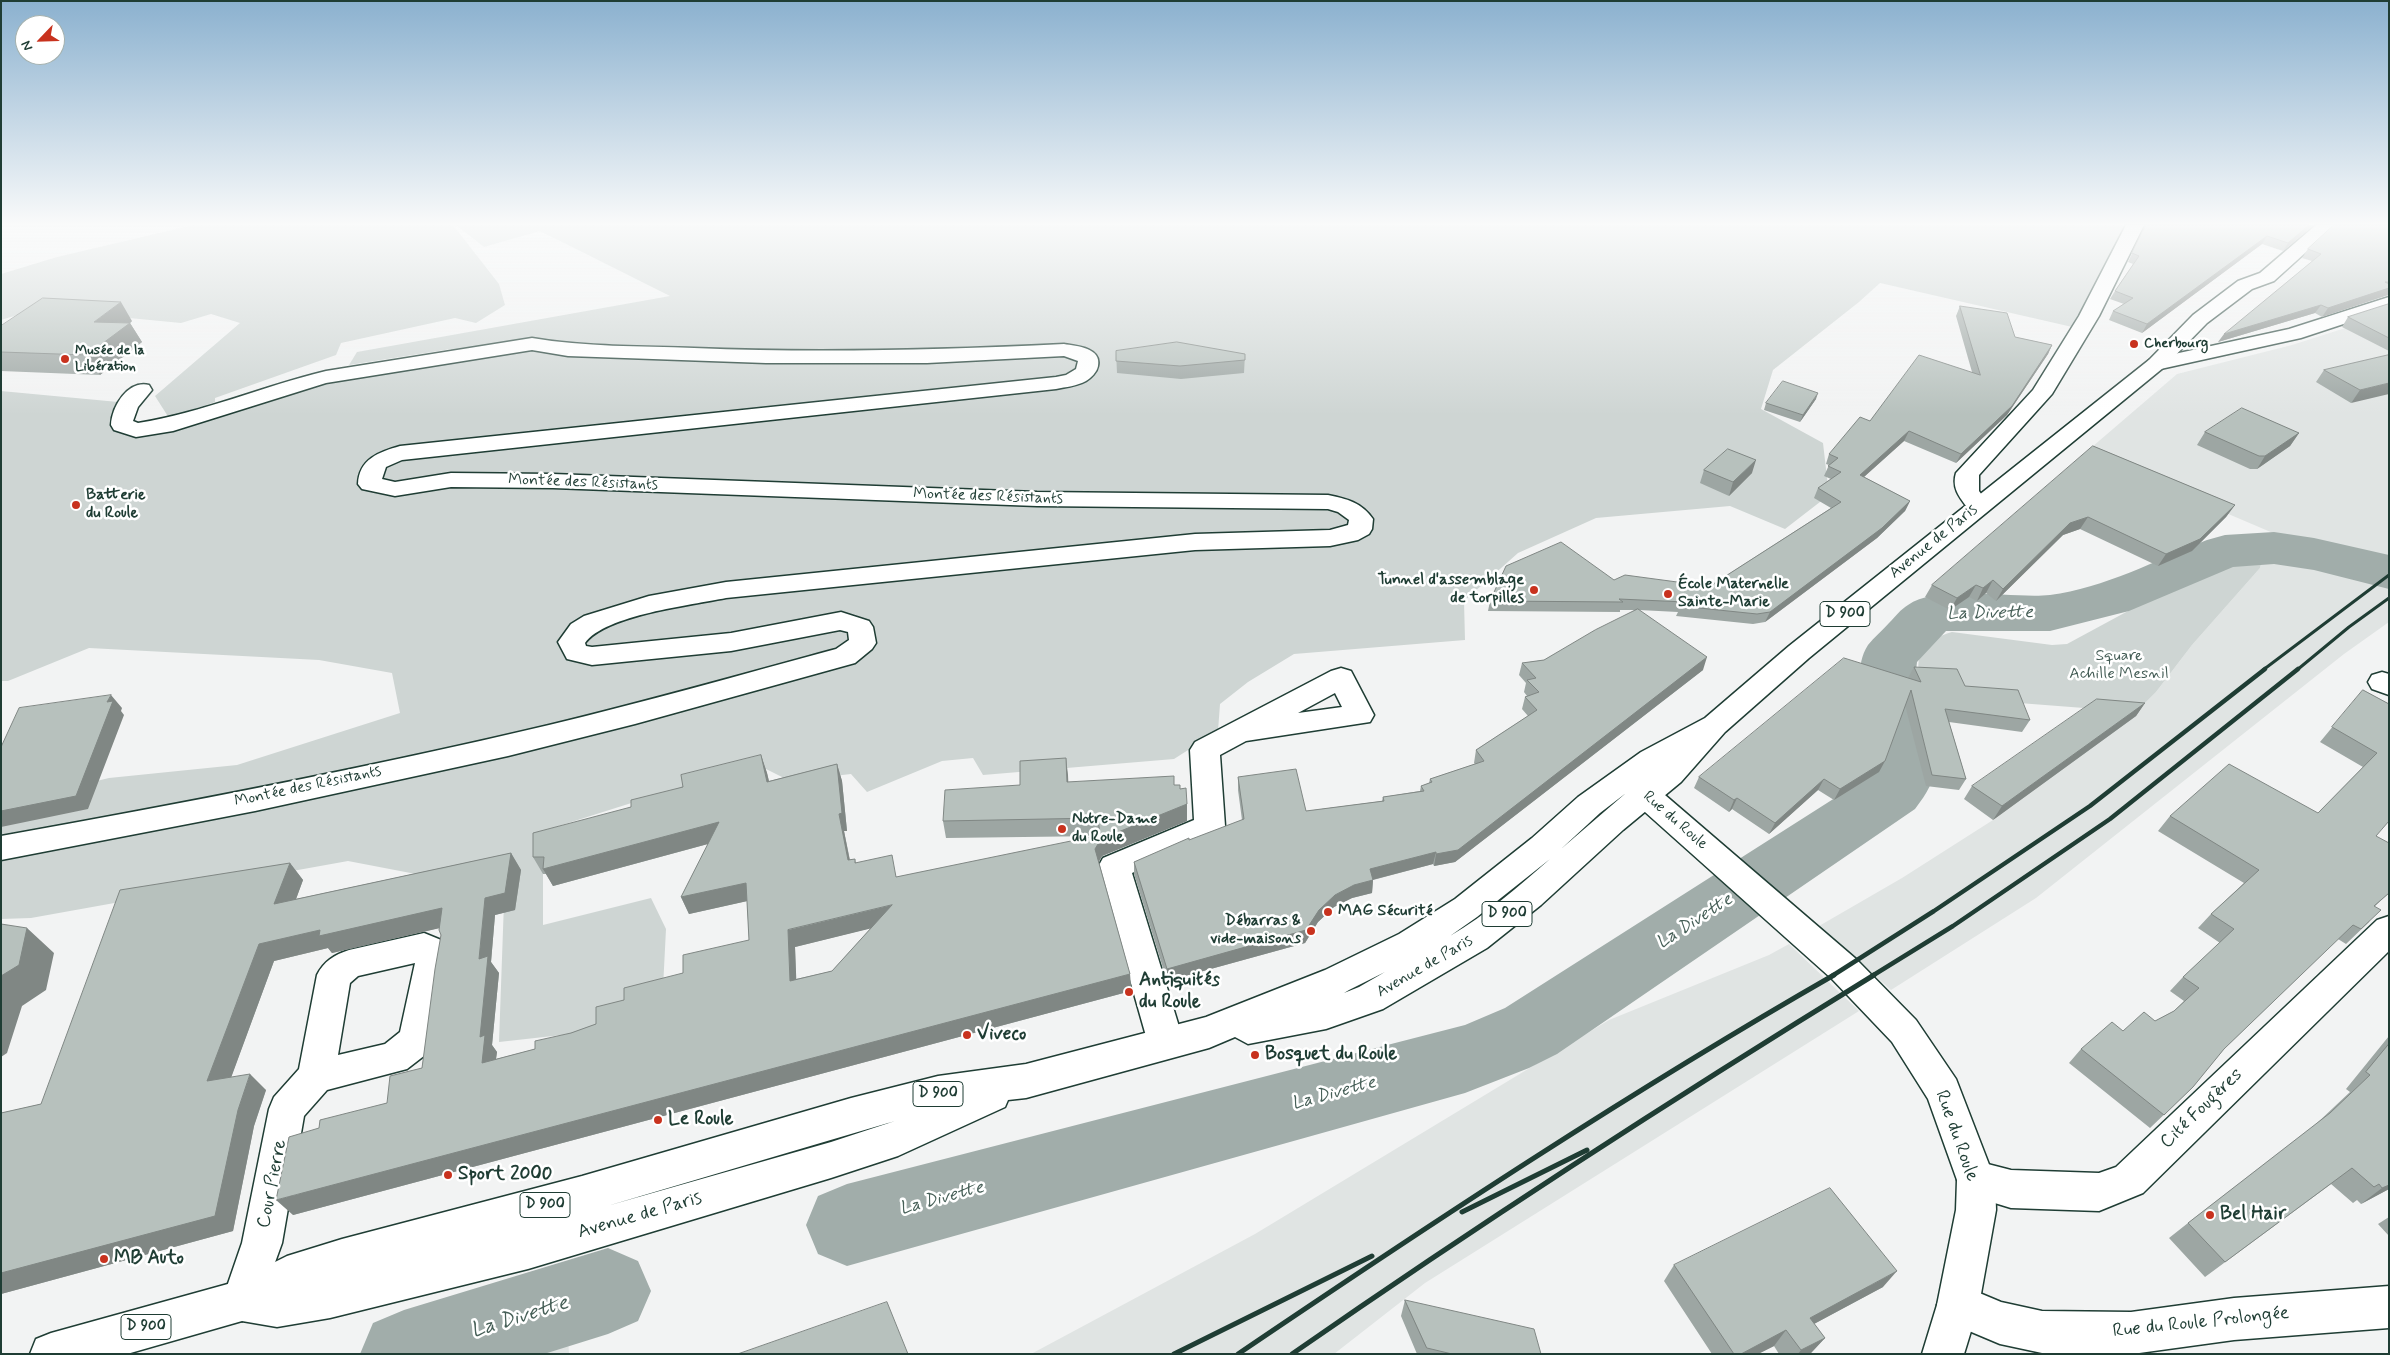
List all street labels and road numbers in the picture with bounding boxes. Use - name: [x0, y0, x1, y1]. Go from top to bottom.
- street label: Montée des Résistants: [508, 471, 658, 495]
- street label: Montée des Résistants: [913, 485, 1063, 509]
- street label: Avenue de Paris: [1886, 501, 1982, 583]
- road number: D 900: [1820, 602, 1870, 626]
- street label: Montée des Résistants: [233, 762, 383, 812]
- street label: Rue du Roule: [1638, 787, 1712, 855]
- road number: D 900: [1482, 902, 1532, 926]
- street label: Avenue de Paris: [1373, 932, 1477, 1002]
- street label: Cité Fougères: [2156, 1064, 2248, 1154]
- road number: D 900: [913, 1082, 963, 1106]
- street label: Rue du Roule: [1929, 1087, 1983, 1185]
- street label: Cour Pierre: [253, 1138, 293, 1230]
- street label: Avenue de Paris: [575, 1187, 705, 1245]
- road number: D 900: [520, 1192, 570, 1218]
- street label: Rue du Roule Prolongée: [2112, 1302, 2290, 1344]
- road number: D 900: [121, 1314, 171, 1340]

